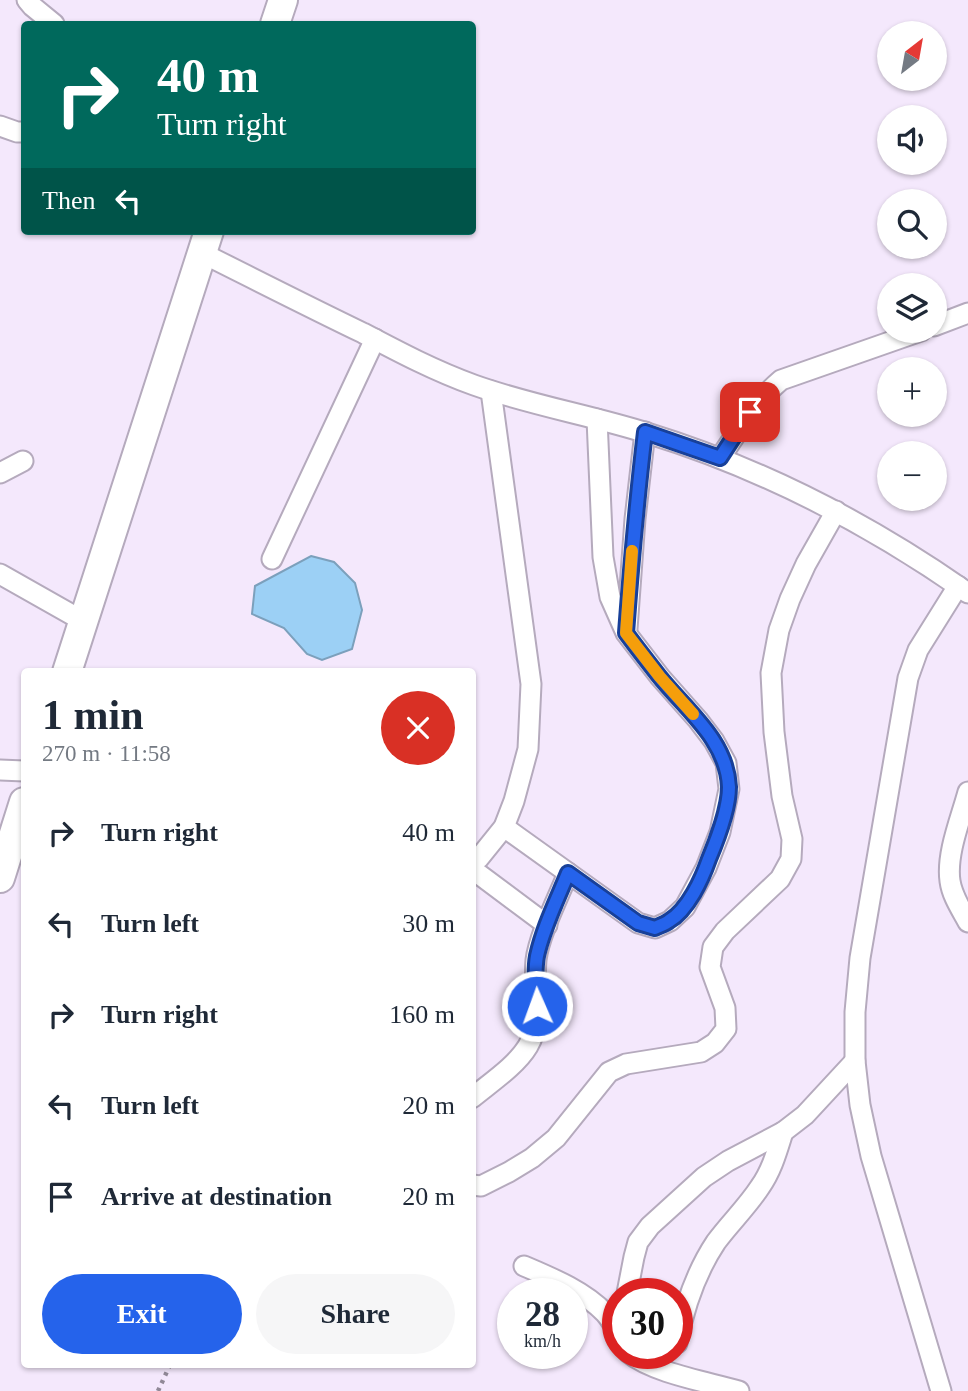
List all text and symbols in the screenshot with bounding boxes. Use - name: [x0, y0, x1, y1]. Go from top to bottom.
- north arrow: [877, 21, 947, 91]
- map controls: [877, 21, 947, 511]
- text: 40 m: [157, 48, 259, 103]
- icon: right: [42, 49, 133, 140]
- button: sound: [877, 105, 947, 175]
- text: Turn right: [157, 106, 287, 142]
- icon: left: [109, 182, 147, 220]
- text: Then: [42, 186, 95, 215]
- button: search: [877, 189, 947, 259]
- button: layers: [877, 273, 947, 343]
- button: +: [877, 357, 947, 427]
- pin: [720, 382, 780, 442]
- icon: arrive: [731, 393, 769, 431]
- button: −: [877, 441, 947, 511]
- button: close: [381, 691, 455, 765]
- text: 1 min: [42, 692, 144, 738]
- text: 270 m · 11:58: [42, 741, 171, 766]
- icon: right: [42, 814, 80, 852]
- text: Turn right: [101, 818, 218, 847]
- text: 40 m: [402, 818, 455, 847]
- icon: left: [42, 905, 80, 943]
- text: Turn left: [101, 909, 199, 938]
- text: 30 m: [402, 909, 455, 938]
- position arrow: [500, 969, 574, 1043]
- icon: right: [42, 996, 80, 1034]
- text: Turn right: [101, 1000, 218, 1029]
- text: 160 m: [389, 1000, 455, 1029]
- icon: left: [42, 1087, 80, 1125]
- text: Turn left: [101, 1091, 199, 1120]
- text: 20 m: [402, 1091, 455, 1120]
- icon: arrive: [42, 1178, 80, 1216]
- text: Arrive at destination: [101, 1182, 332, 1211]
- text: 20 m: [402, 1182, 455, 1211]
- button: Exit: [42, 1274, 242, 1354]
- button: Share: [256, 1274, 455, 1354]
- speed limit sign: 30: [602, 1278, 693, 1369]
- text: 28: [525, 1295, 560, 1334]
- text: km/h: [524, 1331, 561, 1351]

